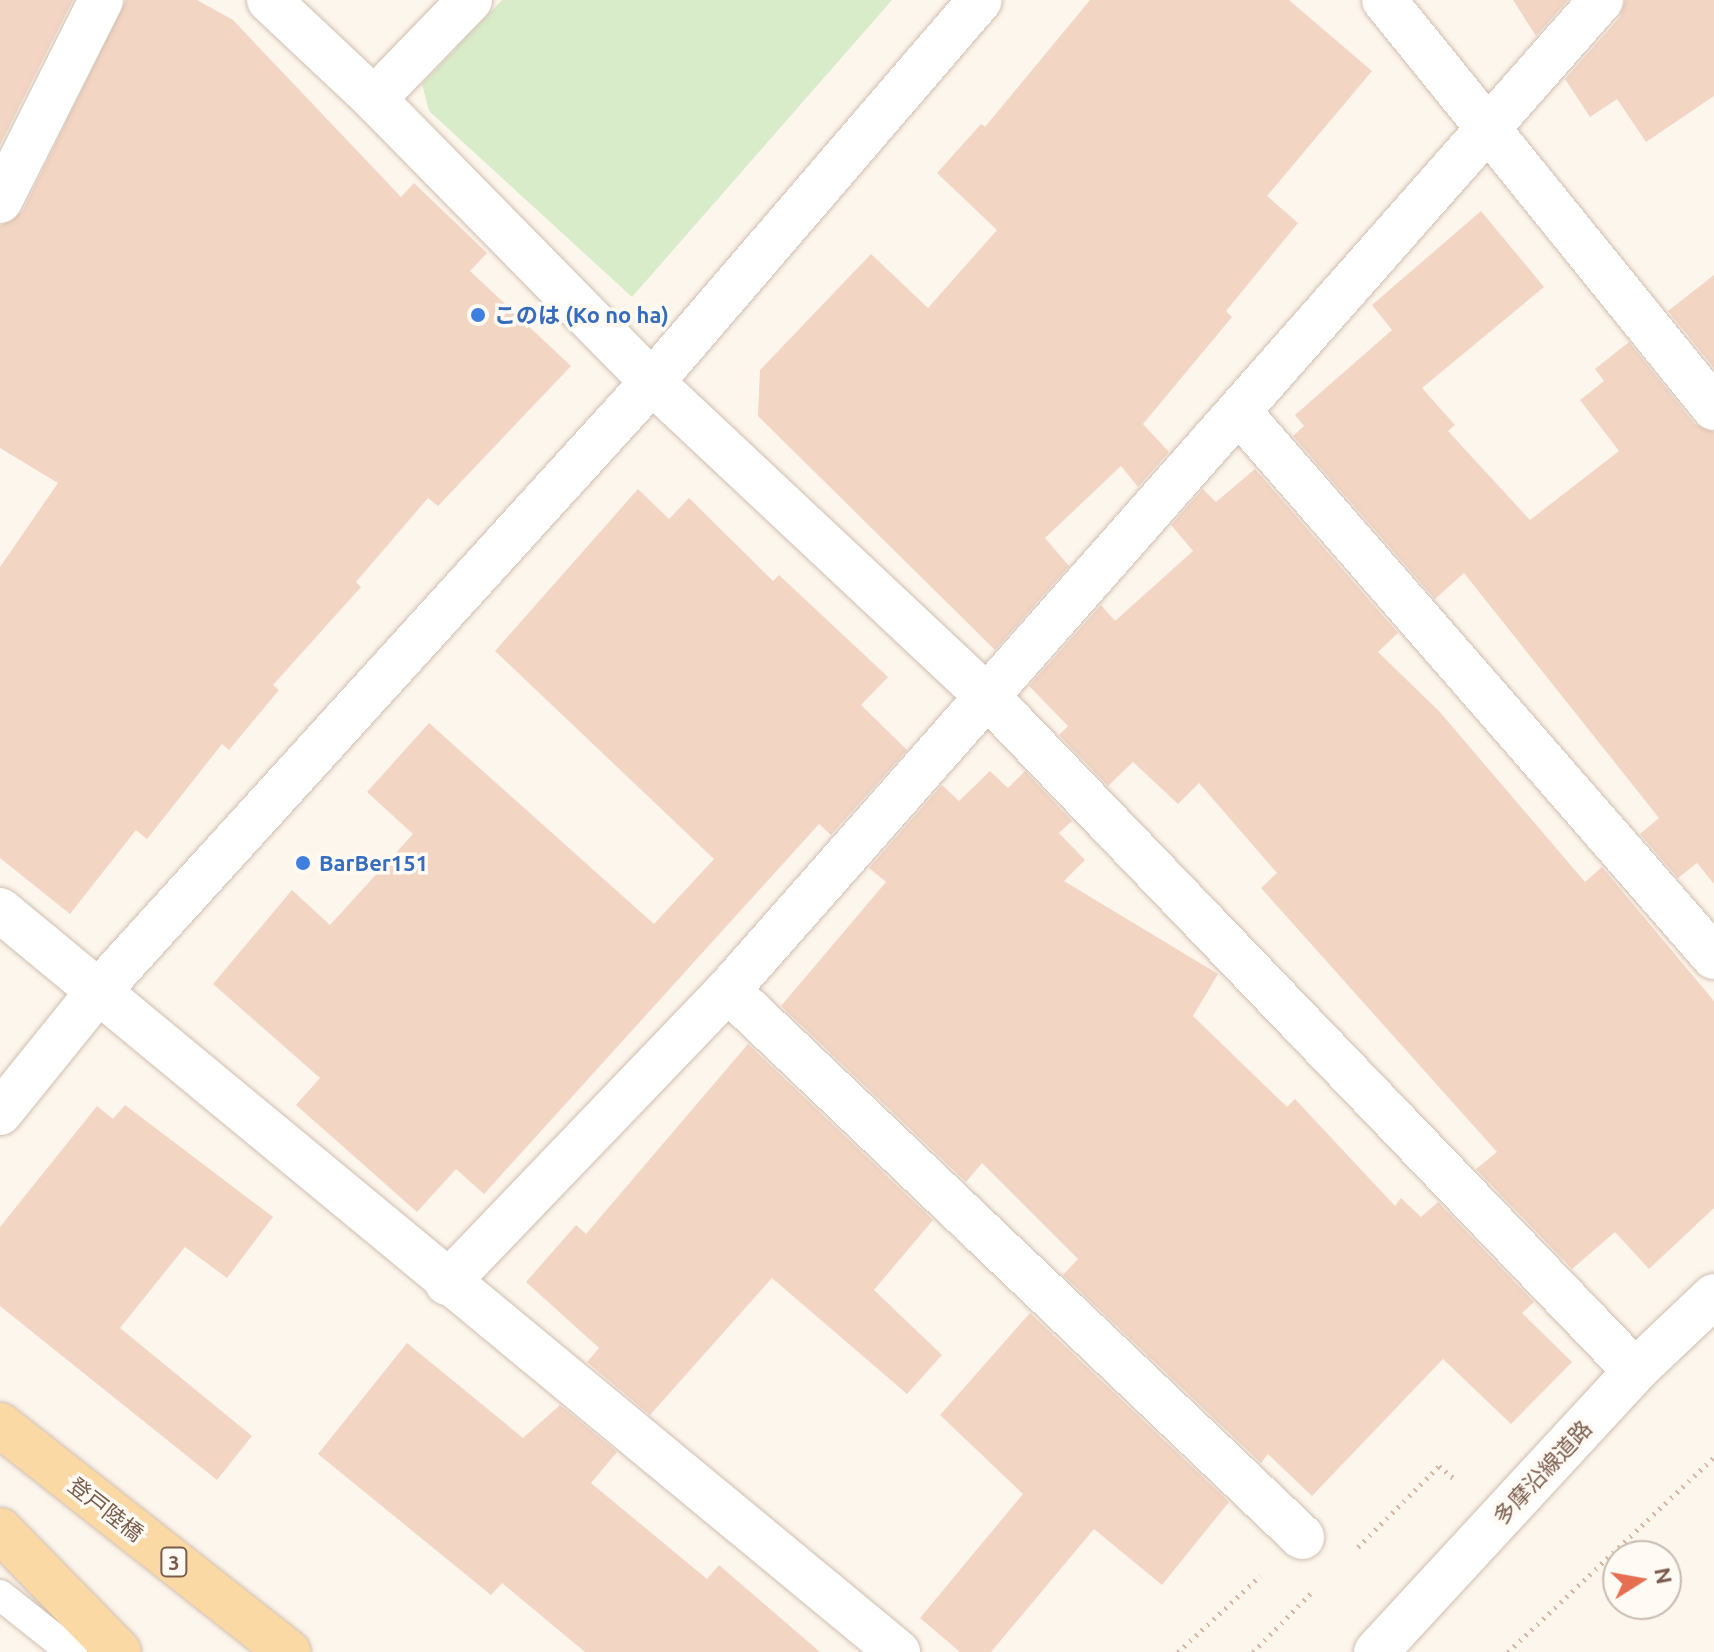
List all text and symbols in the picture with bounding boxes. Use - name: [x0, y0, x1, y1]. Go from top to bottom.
- place label: このは (Ko no ha): [494, 302, 669, 328]
- marker: このは (Ko no ha): [469, 306, 487, 324]
- place label: BarBer151: [319, 850, 428, 876]
- marker: BarBer151: [294, 854, 312, 872]
- street label: 多摩沿線道路: [1487, 1415, 1597, 1529]
- street label: 登戸陸橋: [63, 1472, 149, 1546]
- north arrow: [1602, 1540, 1682, 1620]
- road number: 3: [160, 1546, 188, 1578]
- text: N: [1650, 1565, 1678, 1586]

